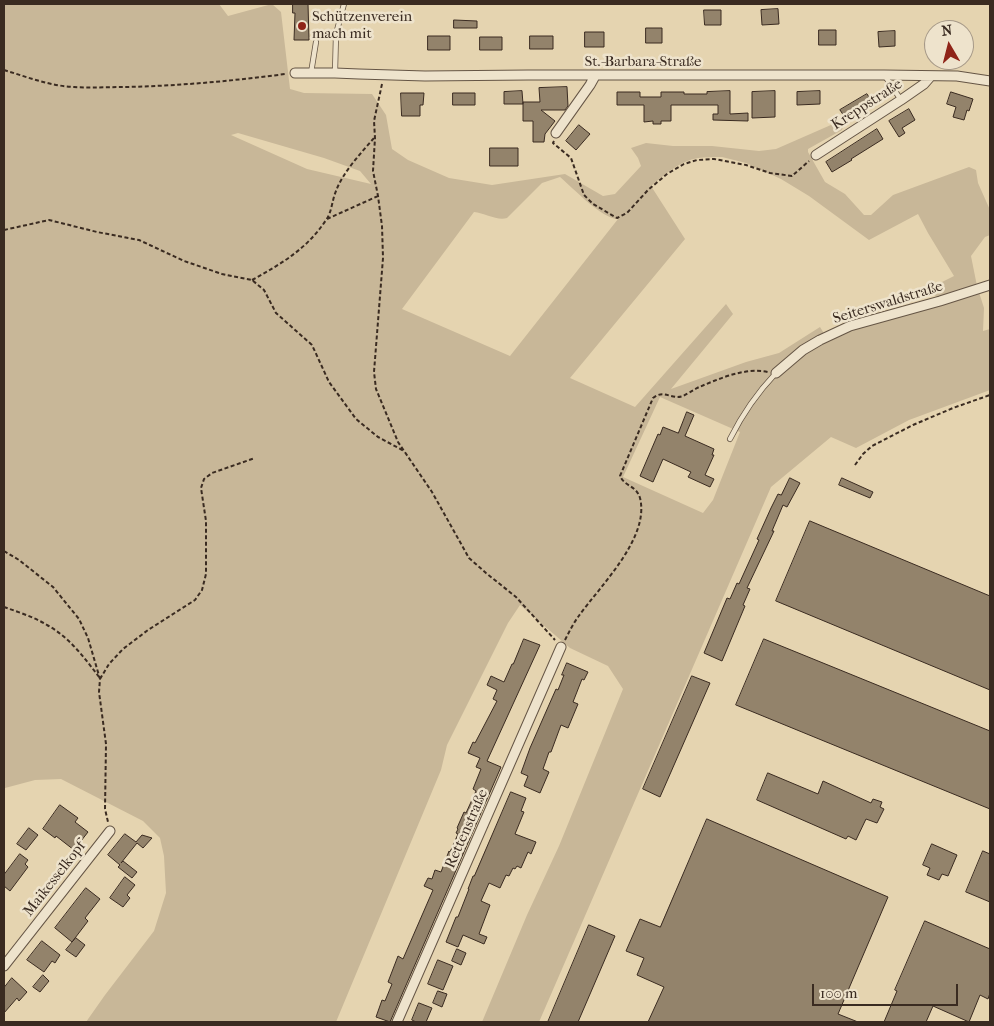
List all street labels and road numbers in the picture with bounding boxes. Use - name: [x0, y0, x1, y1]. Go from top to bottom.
- street label: St.-Barbara-Straße: [584, 53, 702, 71]
- street label: Kreppstraße: [828, 75, 906, 135]
- street label: Seiterswaldstraße: [831, 278, 945, 328]
- street label: Rettenstraße: [442, 787, 492, 871]
- street label: Maikesselkopf: [20, 838, 90, 920]

